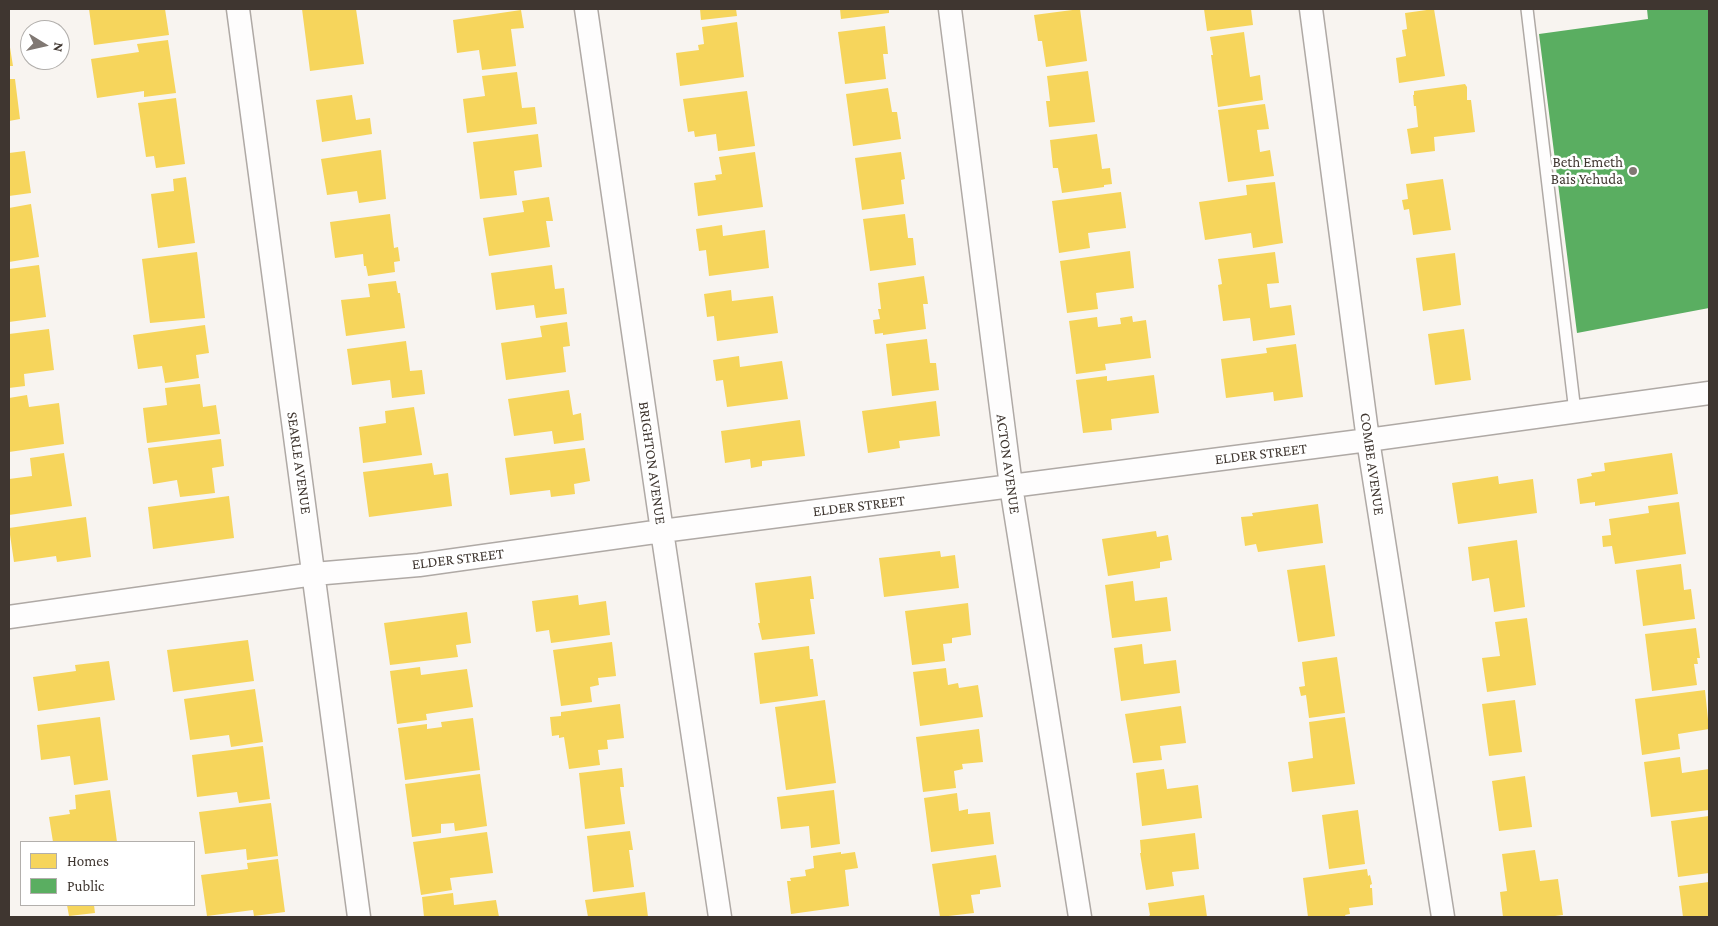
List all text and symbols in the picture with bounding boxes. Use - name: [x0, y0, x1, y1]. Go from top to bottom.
- north arrow: [20, 20, 70, 70]
- text: N: [50, 41, 67, 53]
- place label: Beth Emeth Bais Yehuda: [1551, 153, 1623, 188]
- marker: Beth Emeth Bais Yehuda: [1627, 165, 1639, 177]
- street label: BRIGHTON AVENUE: [634, 400, 670, 526]
- street label: SEARLE AVENUE: [283, 411, 315, 515]
- street label: COMBE AVENUE: [1356, 412, 1388, 516]
- street label: ACTON AVENUE: [992, 413, 1024, 515]
- street label: ELDER STREET: [1214, 439, 1308, 469]
- street label: ELDER STREET: [812, 491, 906, 521]
- street label: ELDER STREET: [411, 544, 505, 574]
- legend: [20, 841, 195, 906]
- text: Homes: [67, 853, 109, 869]
- text: Public: [67, 878, 104, 894]

